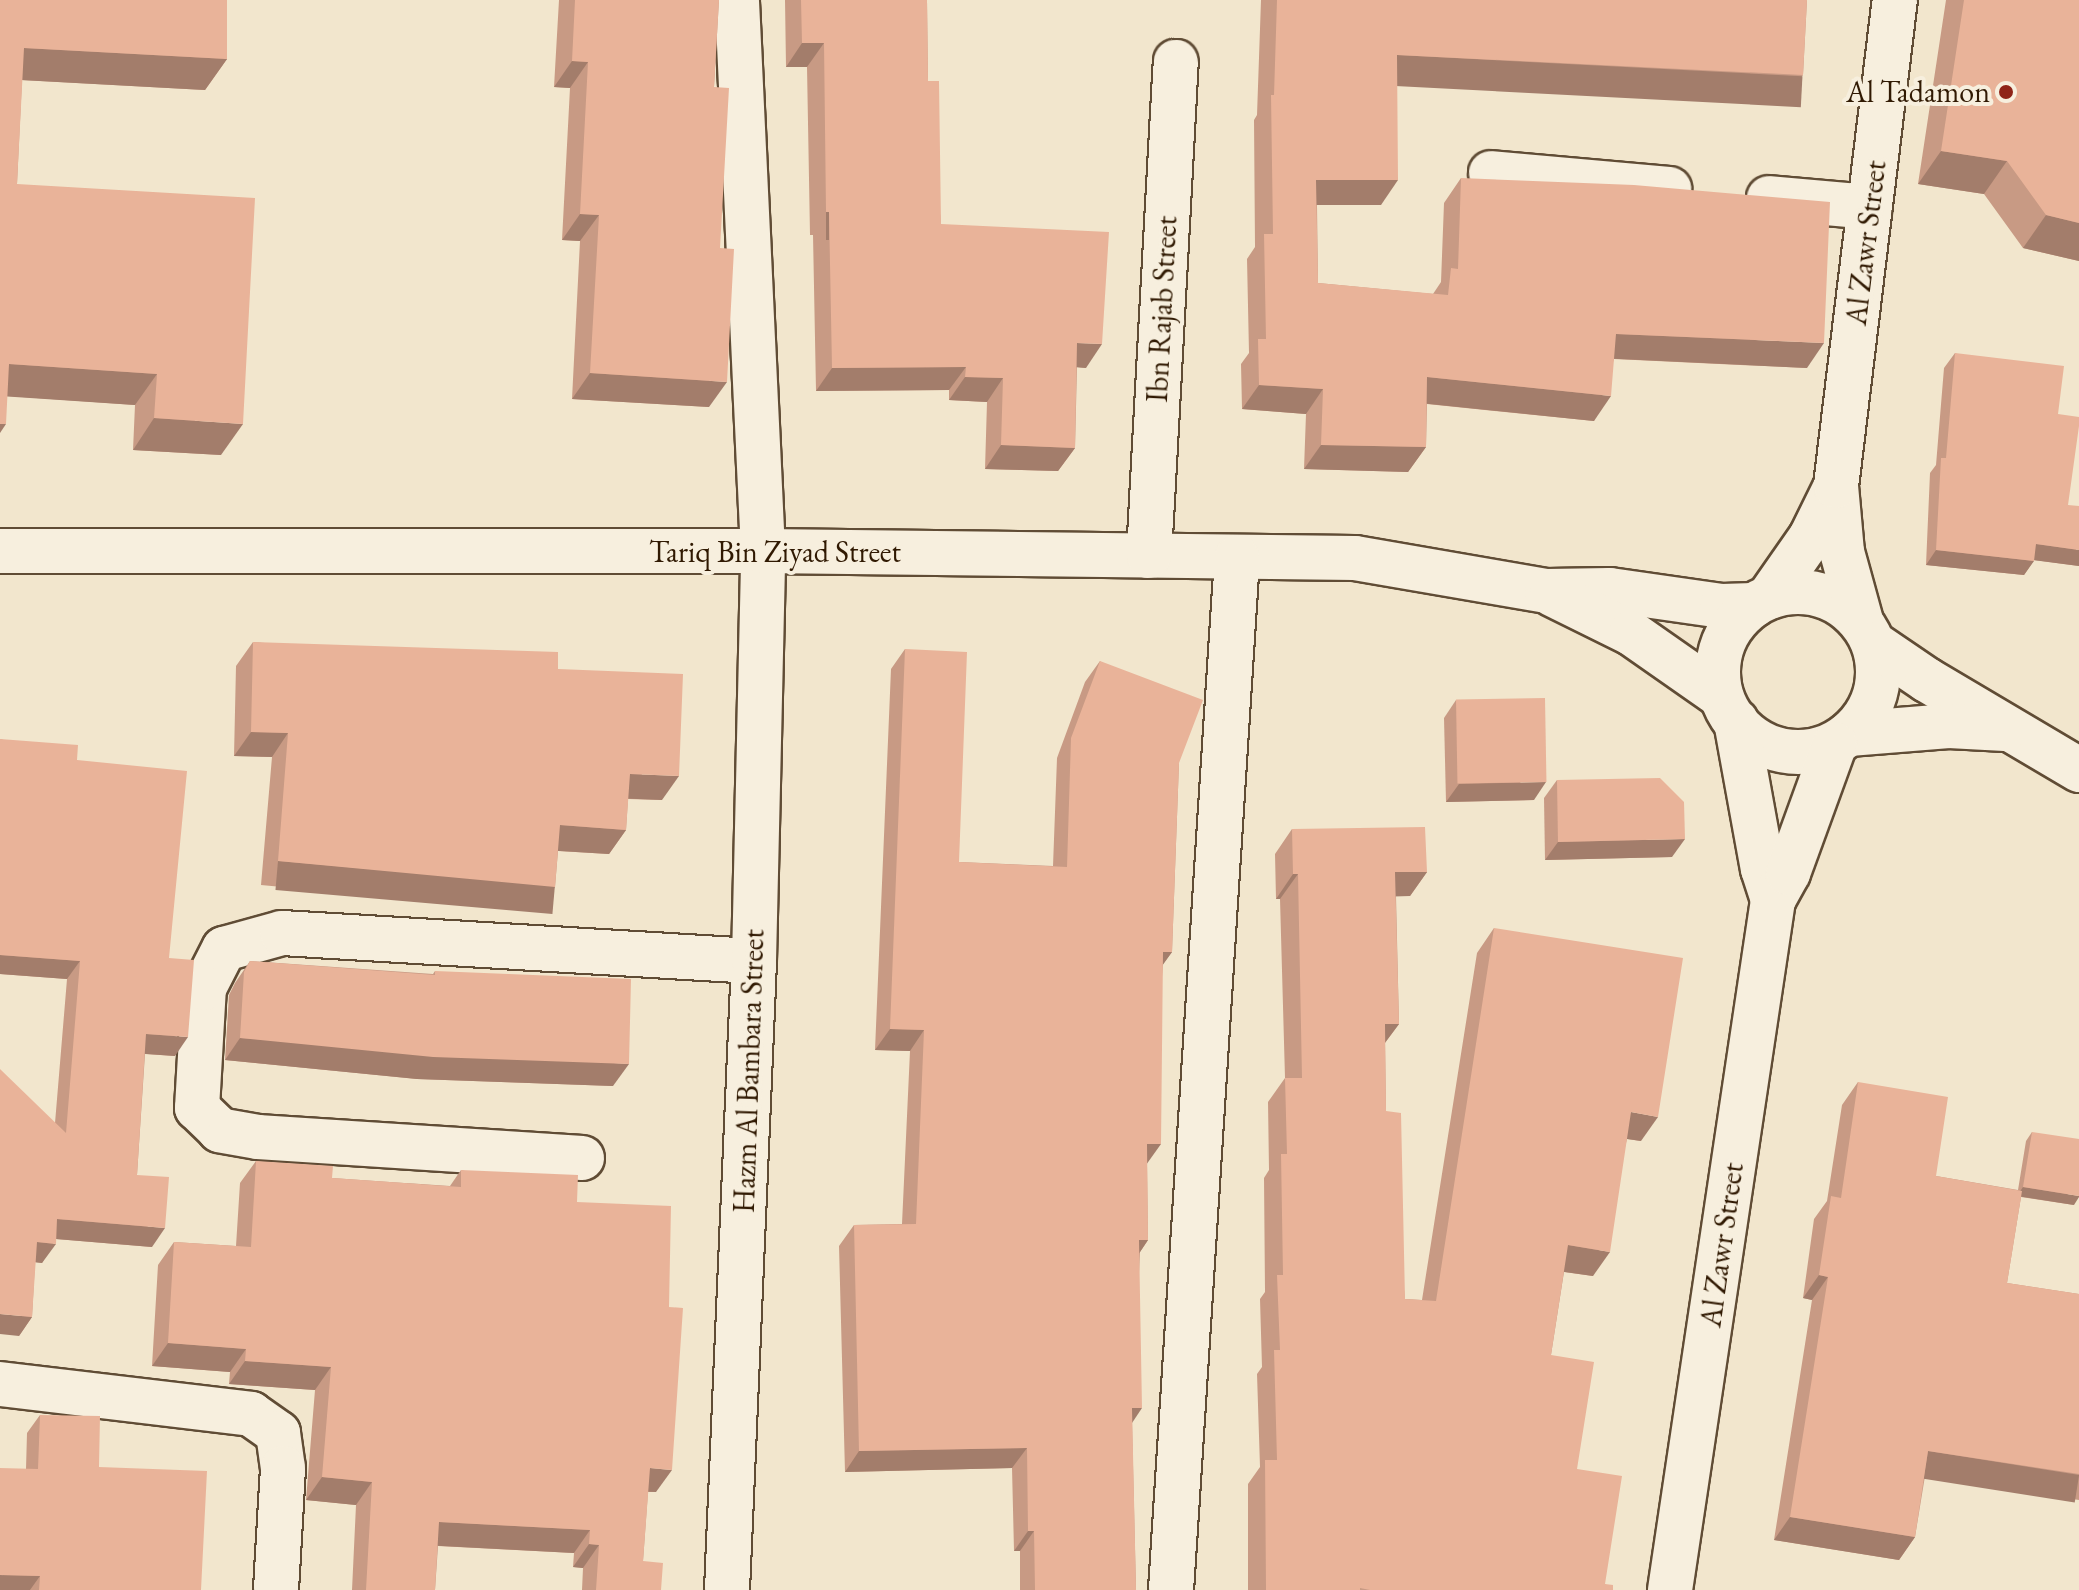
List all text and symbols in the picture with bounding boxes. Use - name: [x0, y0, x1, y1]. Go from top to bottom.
- place label: Al Tadamon: [1846, 74, 1990, 110]
- marker: Al Tadamon: [1997, 83, 2015, 101]
- street label: Al Zawr Street: [1838, 158, 1894, 328]
- street label: Ibn Rajab Street: [1139, 215, 1185, 403]
- street label: Tariq Bin Ziyad Street: [649, 534, 901, 570]
- street label: Hazm Al Bambara Street: [726, 928, 772, 1214]
- street label: Al Zawr Street: [1693, 1160, 1751, 1330]

